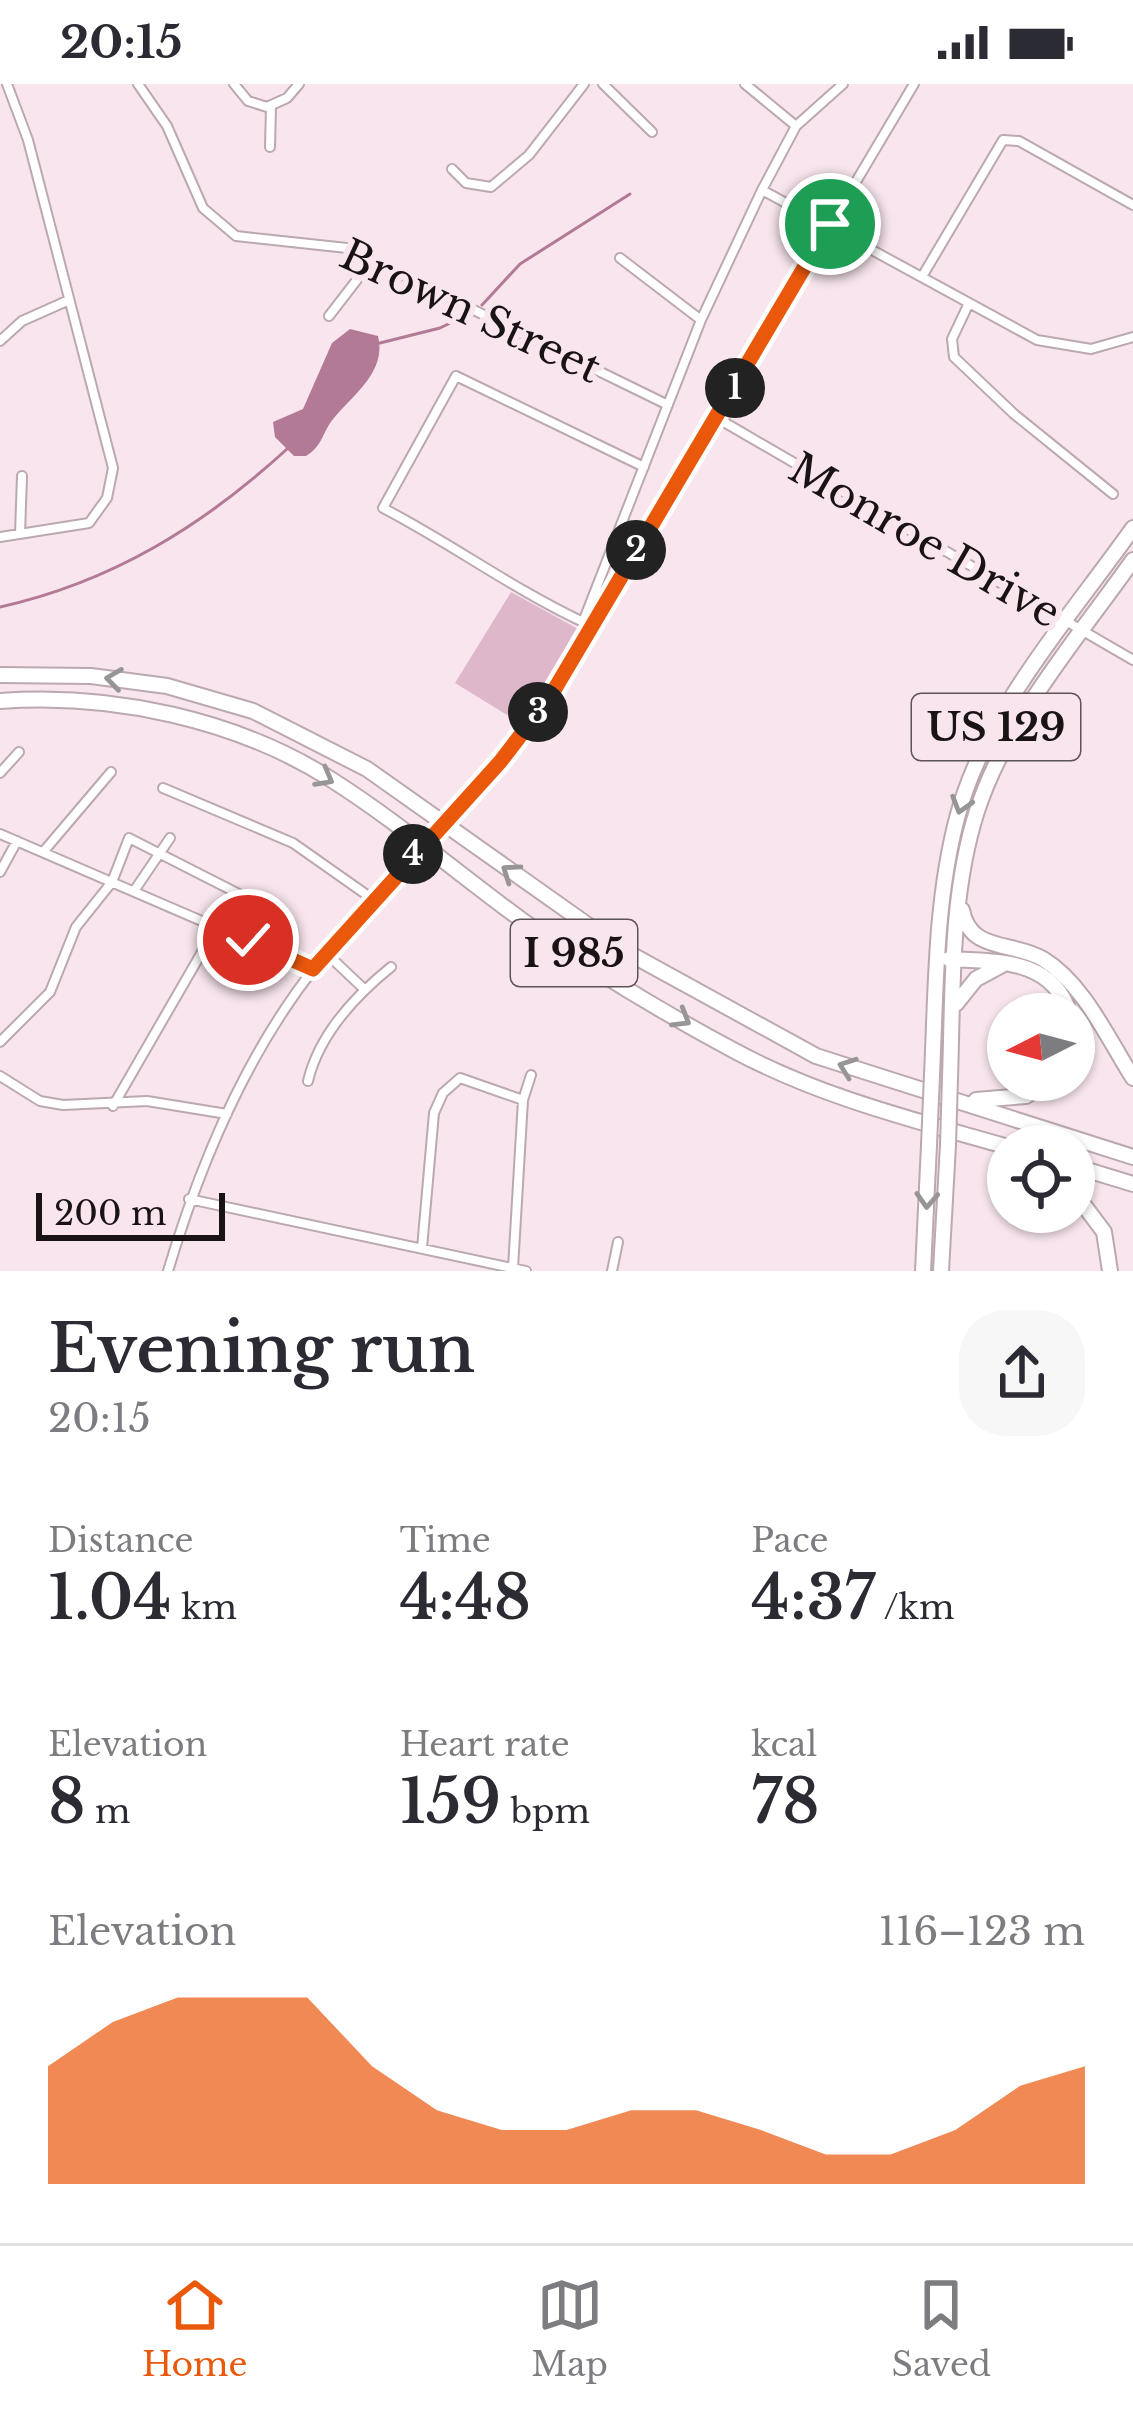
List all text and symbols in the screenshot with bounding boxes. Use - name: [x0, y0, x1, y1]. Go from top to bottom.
- text: 20:15: [60, 14, 182, 70]
- pin: [779, 173, 881, 275]
- icon: arrive: [797, 191, 863, 257]
- street label: Brown Street: [332, 228, 610, 394]
- pin: 1: [705, 358, 765, 418]
- text: 1: [728, 367, 742, 408]
- street label: Monroe Drive: [780, 441, 1070, 639]
- pin: 2: [606, 520, 666, 580]
- text: 2: [625, 529, 647, 570]
- one-way arrow: [104, 667, 124, 693]
- pin: 3: [508, 682, 568, 742]
- text: 3: [527, 691, 549, 732]
- road number: US 129: [912, 694, 1080, 760]
- one-way arrow: [312, 764, 334, 787]
- one-way arrow: [951, 794, 976, 815]
- pin: 4: [383, 824, 443, 884]
- text: 4: [402, 833, 424, 874]
- one-way arrow: [502, 864, 524, 886]
- pin: [197, 889, 299, 991]
- icon: check: [215, 907, 281, 973]
- road number: I 985: [511, 920, 637, 986]
- north arrow: [987, 993, 1095, 1101]
- map controls: [987, 993, 1095, 1233]
- one-way arrow: [669, 1005, 691, 1028]
- one-way arrow: [838, 1057, 859, 1081]
- button: locate: [987, 1125, 1095, 1233]
- scale bar: [36, 1187, 225, 1240]
- one-way arrow: [914, 1191, 940, 1210]
- text: 200 m: [54, 1193, 166, 1234]
- text: Evening run: [48, 1308, 475, 1390]
- button: share: [959, 1310, 1085, 1436]
- text: 20:15: [48, 1394, 151, 1443]
- text: Distance: [48, 1520, 194, 1561]
- text: Time: [400, 1520, 491, 1561]
- text: Pace: [751, 1520, 828, 1561]
- text: 1.04: [48, 1561, 172, 1635]
- text: 4:48: [400, 1561, 531, 1635]
- text: 4:37: [751, 1561, 875, 1635]
- text: km: [172, 1587, 237, 1628]
- text: /km: [875, 1587, 954, 1628]
- text: Elevation: [48, 1724, 207, 1765]
- text: Heart rate: [400, 1724, 570, 1765]
- text: kcal: [751, 1724, 817, 1765]
- text: 8: [48, 1765, 86, 1839]
- text: 159: [400, 1765, 501, 1839]
- text: 78: [751, 1765, 820, 1839]
- text: m: [86, 1791, 130, 1832]
- text: bpm: [501, 1791, 590, 1832]
- text: Elevation: [48, 1907, 236, 1956]
- text: 116–123 m: [878, 1907, 1085, 1956]
- tab: Home: [142, 2272, 247, 2385]
- tab: Map: [531, 2272, 608, 2385]
- tab: Saved: [892, 2272, 991, 2385]

